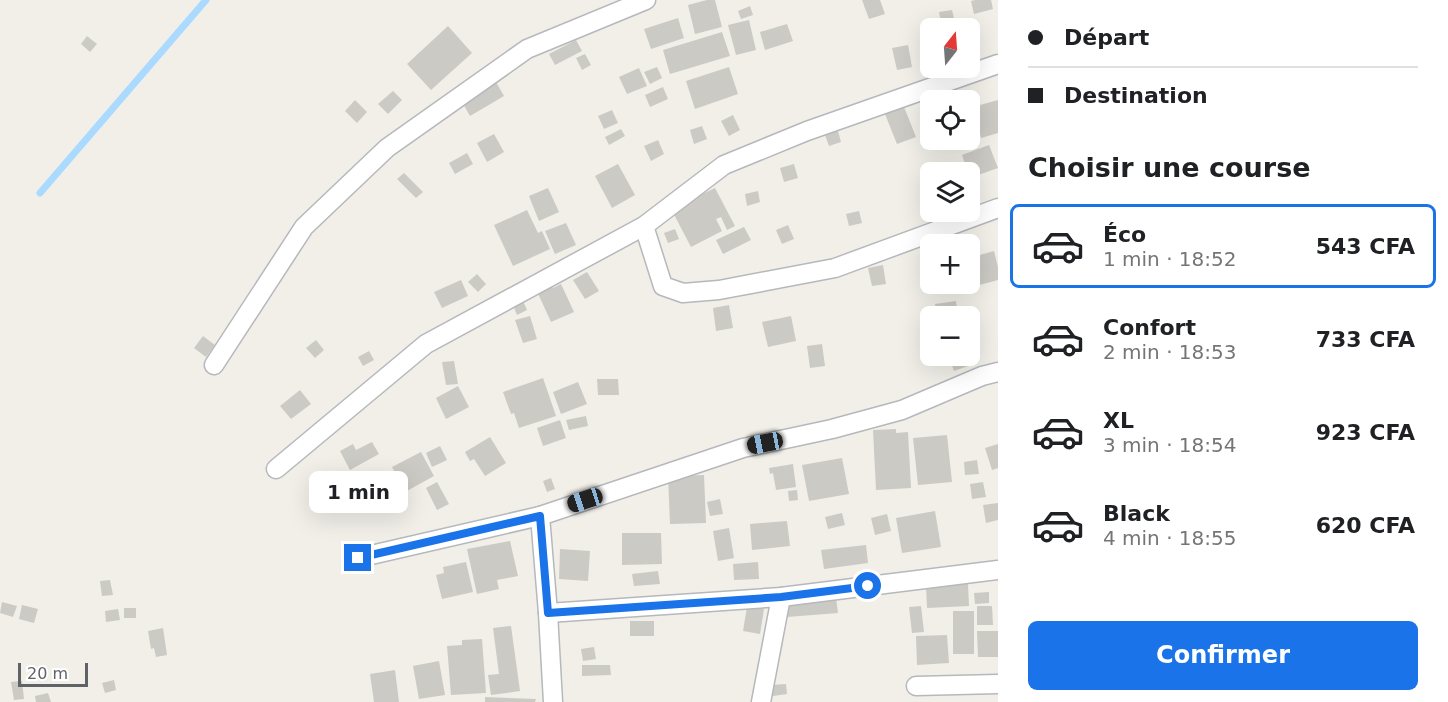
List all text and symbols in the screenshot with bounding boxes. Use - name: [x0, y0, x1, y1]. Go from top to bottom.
- north arrow: [920, 18, 980, 78]
- map controls: [920, 18, 980, 366]
- text: Départ: [1064, 25, 1149, 50]
- text: Destination: [1064, 83, 1208, 108]
- button: locate: [920, 90, 980, 150]
- text: Choisir une course: [1028, 152, 1311, 183]
- button: layers: [920, 162, 980, 222]
- icon: car: [1031, 219, 1085, 273]
- text: Éco: [1103, 222, 1146, 247]
- button: +: [920, 234, 980, 294]
- text: 543 CFA: [1316, 234, 1415, 259]
- text: 1 min · 18:52: [1103, 247, 1237, 271]
- button: −: [920, 306, 980, 366]
- icon: car: [1031, 312, 1085, 366]
- text: Confort: [1103, 315, 1196, 340]
- text: 733 CFA: [1316, 327, 1415, 352]
- text: 2 min · 18:53: [1103, 340, 1237, 364]
- icon: car: [1031, 405, 1085, 459]
- text: XL: [1103, 408, 1134, 433]
- text: 923 CFA: [1316, 420, 1415, 445]
- car: [746, 431, 784, 455]
- text: 3 min · 18:54: [1103, 433, 1237, 457]
- callout: 1 min: [308, 471, 407, 513]
- text: 1 min: [327, 480, 390, 504]
- car: [565, 486, 605, 514]
- icon: car: [1031, 498, 1085, 552]
- text: Black: [1103, 501, 1170, 526]
- text: 620 CFA: [1316, 513, 1415, 538]
- text: 4 min · 18:55: [1103, 526, 1237, 550]
- route end: [344, 544, 371, 571]
- route start: [854, 572, 881, 599]
- button: Confirmer: [1028, 621, 1418, 690]
- scale bar: [18, 660, 88, 688]
- text: 20 m: [27, 664, 68, 683]

